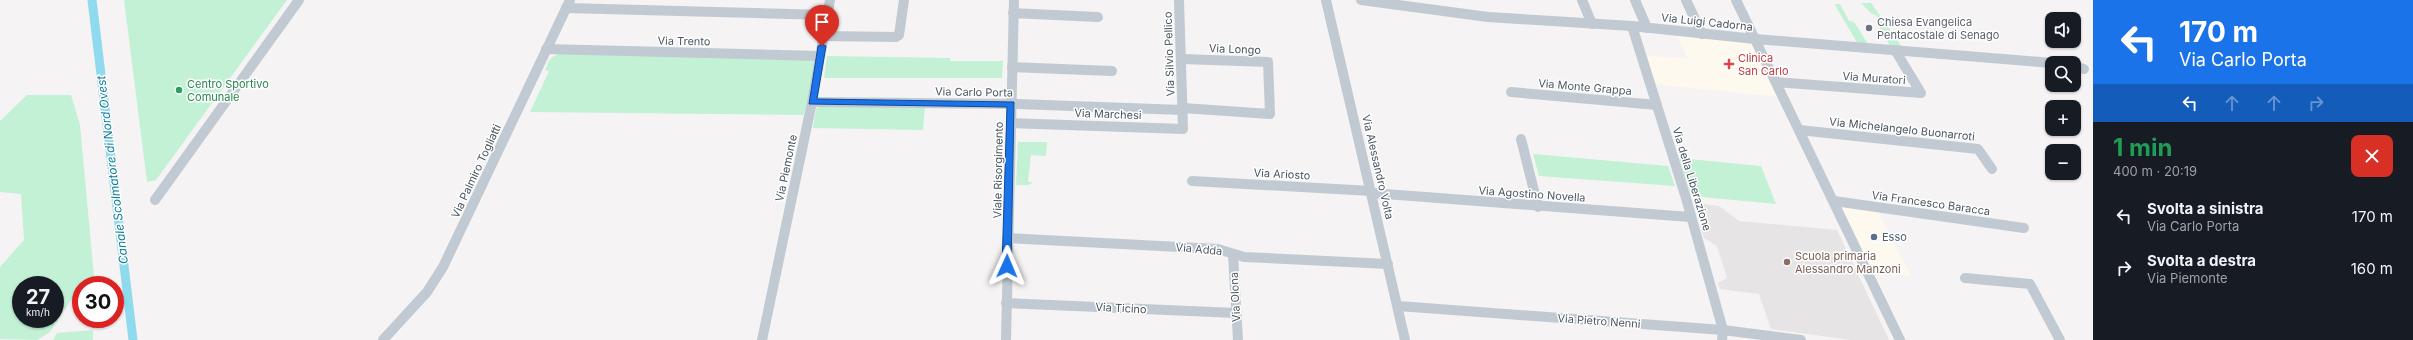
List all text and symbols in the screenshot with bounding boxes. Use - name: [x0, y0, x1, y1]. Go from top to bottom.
- pin: [805, 5, 839, 46]
- street label: Via Luigi Cadorna: [1661, 10, 1753, 34]
- icon: arrive: [811, 11, 833, 33]
- street label: Via Silvio Pellico: [1161, 11, 1177, 97]
- map controls: [2045, 12, 2081, 180]
- button: sound: [2045, 12, 2081, 48]
- place label: Chiesa Evangelica Pentacostale di Senago: [1877, 15, 2000, 42]
- text: 170 m: [2179, 15, 2258, 49]
- icon: left: [2113, 16, 2165, 68]
- marker: Chiesa Evangelica Pentacostale di Senago: [1864, 23, 1874, 33]
- street label: Via Trento: [657, 34, 711, 48]
- street label: Via Longo: [1209, 41, 1262, 57]
- text: Via Carlo Porta: [2179, 49, 2307, 70]
- place label: Clinica San Carlo: [1738, 51, 1789, 78]
- button: search: [2045, 56, 2081, 92]
- marker: Clinica San Carlo: [1723, 58, 1735, 70]
- street label: Via Muratori: [1842, 69, 1906, 87]
- water label: Canale Scolmatore di Nord Ovest: [93, 74, 131, 265]
- street label: Via Monte Grappa: [1538, 76, 1632, 98]
- place label: Centro Sportivo Comunale: [187, 77, 269, 104]
- street label: Via Carlo Porta: [935, 84, 1013, 100]
- marker: Centro Sportivo Comunale: [174, 85, 184, 95]
- icon: left: [2179, 92, 2201, 114]
- icon: ahead: [2221, 92, 2243, 114]
- icon: ahead: [2263, 92, 2285, 114]
- icon: right: [2305, 92, 2327, 114]
- button: +: [2045, 100, 2081, 136]
- street label: Via Marchesi: [1074, 106, 1142, 122]
- street label: Via Alessandro Volta: [1359, 113, 1397, 221]
- street label: Via Michelangelo Buonarroti: [1829, 114, 1975, 144]
- street label: Viale Risorgimento: [990, 121, 1006, 218]
- street label: Via Palmiro Togliatti: [448, 122, 504, 220]
- street label: Via della Liberazione: [1670, 125, 1714, 233]
- street label: Via Piemonte: [772, 133, 800, 203]
- text: 1 min: [2113, 133, 2172, 162]
- button: close: [2351, 135, 2393, 177]
- button: −: [2045, 144, 2081, 180]
- text: 400 m · 20:19: [2113, 163, 2197, 179]
- street label: Via Ariosto: [1253, 166, 1311, 182]
- street label: Via Agostino Novella: [1478, 183, 1586, 205]
- street label: Via Francesco Baracca: [1871, 188, 1991, 218]
- text: Svolta a sinistra: [2147, 199, 2264, 218]
- icon: left: [2113, 205, 2135, 227]
- text: 170 m: [2352, 207, 2393, 226]
- text: Via Carlo Porta: [2147, 218, 2239, 234]
- place label: Esso: [1882, 230, 1907, 244]
- marker: Esso: [1869, 232, 1879, 242]
- street label: Via Adda: [1175, 240, 1223, 258]
- position arrow: [986, 245, 1028, 287]
- place label: Scuola primaria Alessandro Manzoni: [1795, 249, 1901, 276]
- text: Svolta a destra: [2147, 251, 2256, 270]
- marker: Scuola primaria Alessandro Manzoni: [1782, 257, 1792, 267]
- icon: right: [2113, 257, 2135, 279]
- text: 160 m: [2351, 259, 2393, 278]
- text: Via Piemonte: [2147, 270, 2228, 286]
- street label: Via Olona: [1227, 272, 1243, 322]
- speed limit sign: 30: [72, 276, 124, 328]
- text: 27: [26, 285, 50, 309]
- street label: Via Ticino: [1095, 300, 1147, 316]
- text: km/h: [26, 306, 50, 318]
- street label: Via Pietro Nenni: [1557, 311, 1641, 331]

